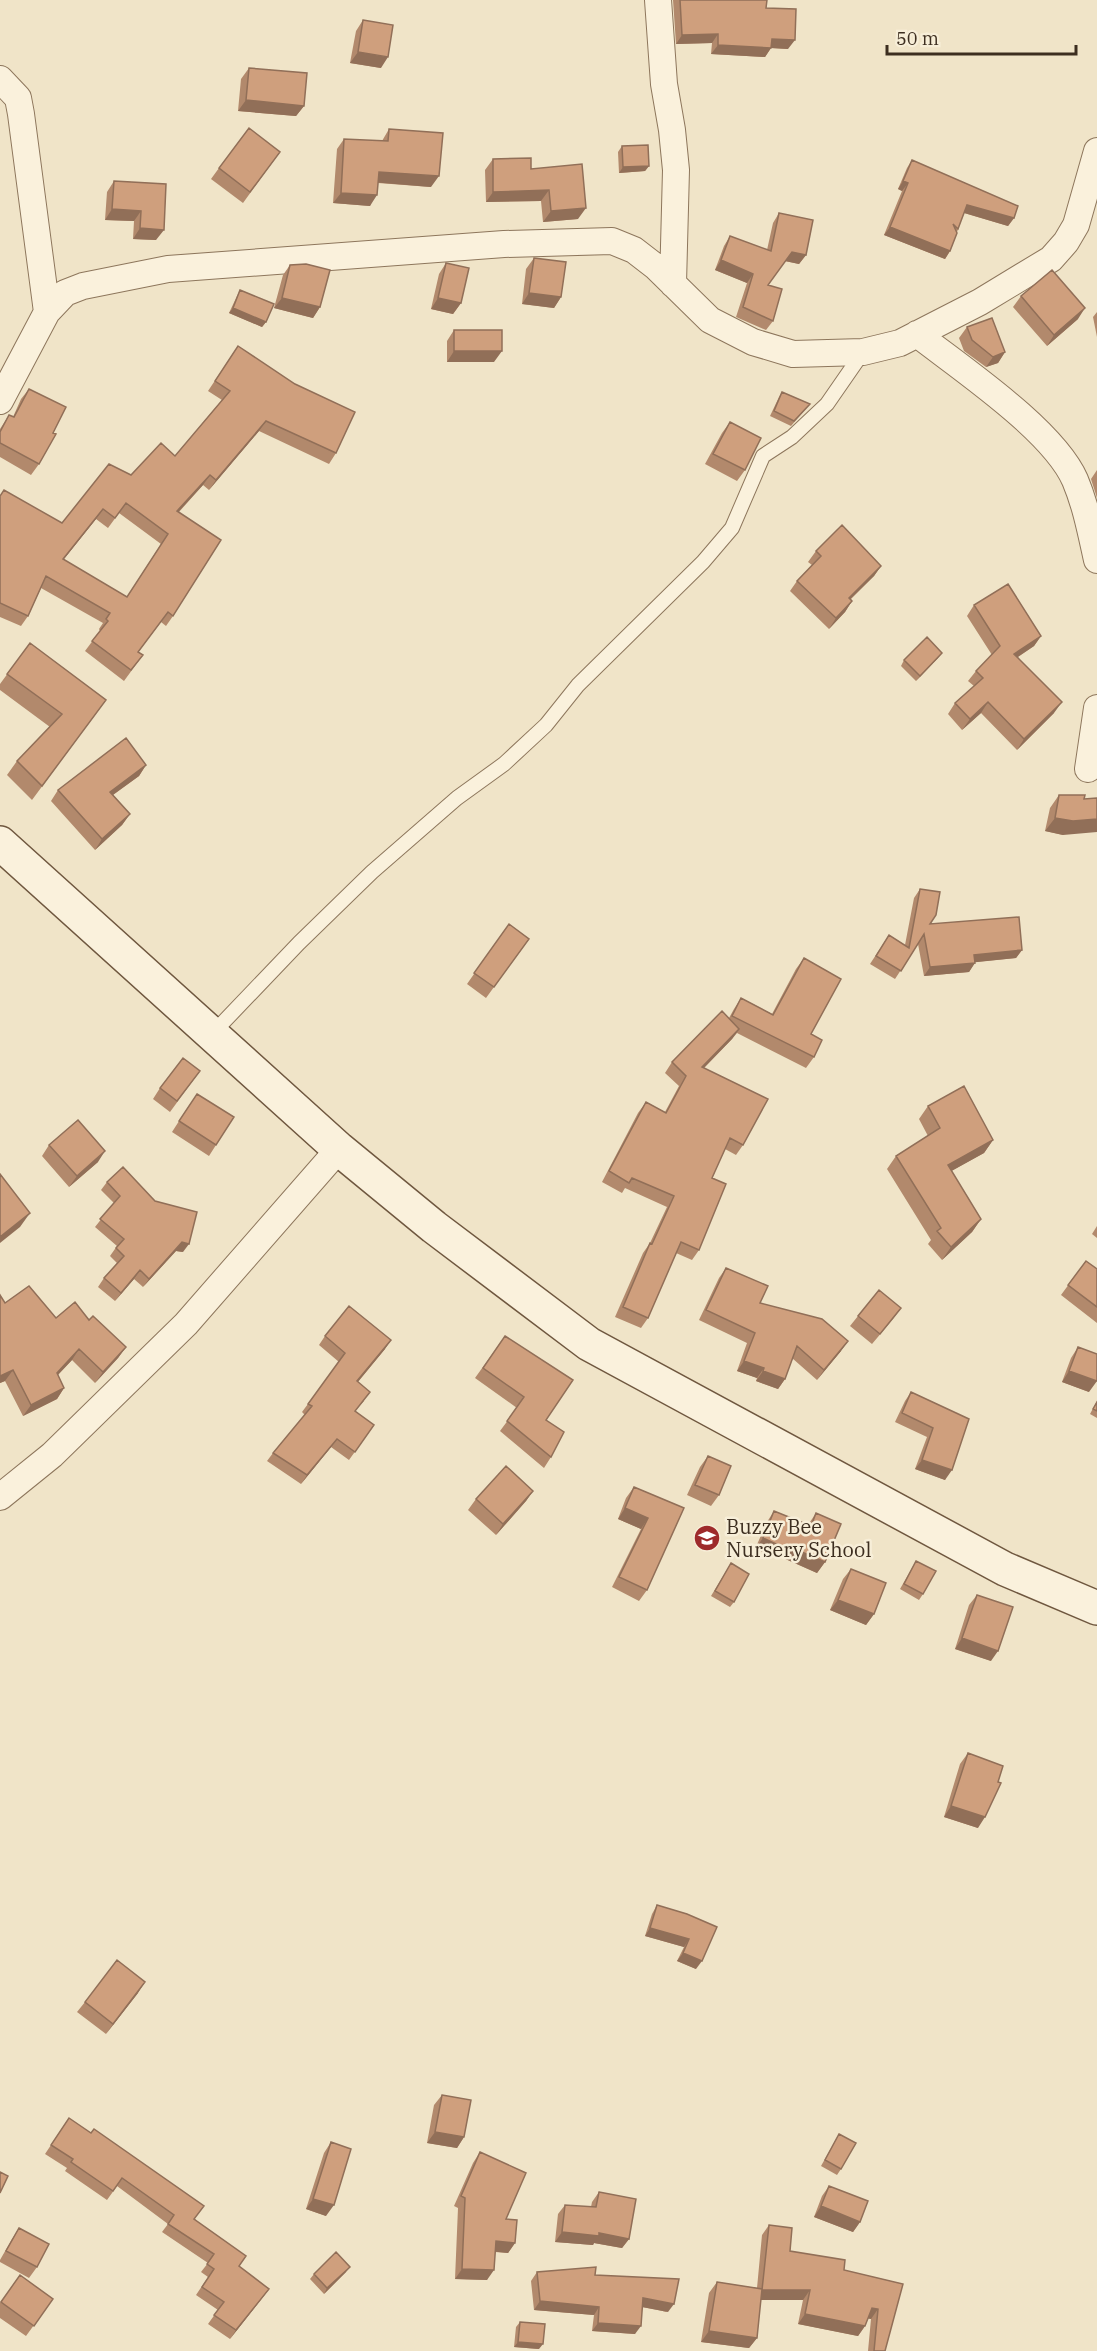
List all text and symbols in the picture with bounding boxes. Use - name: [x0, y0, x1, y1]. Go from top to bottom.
- scale bar: [887, 18, 1076, 56]
- text: 50 m: [896, 27, 939, 50]
- place label: Buzzy Bee Nursery School: [726, 1513, 871, 1563]
- school or university icon: Buzzy Bee Nursery School: [692, 1523, 722, 1553]

